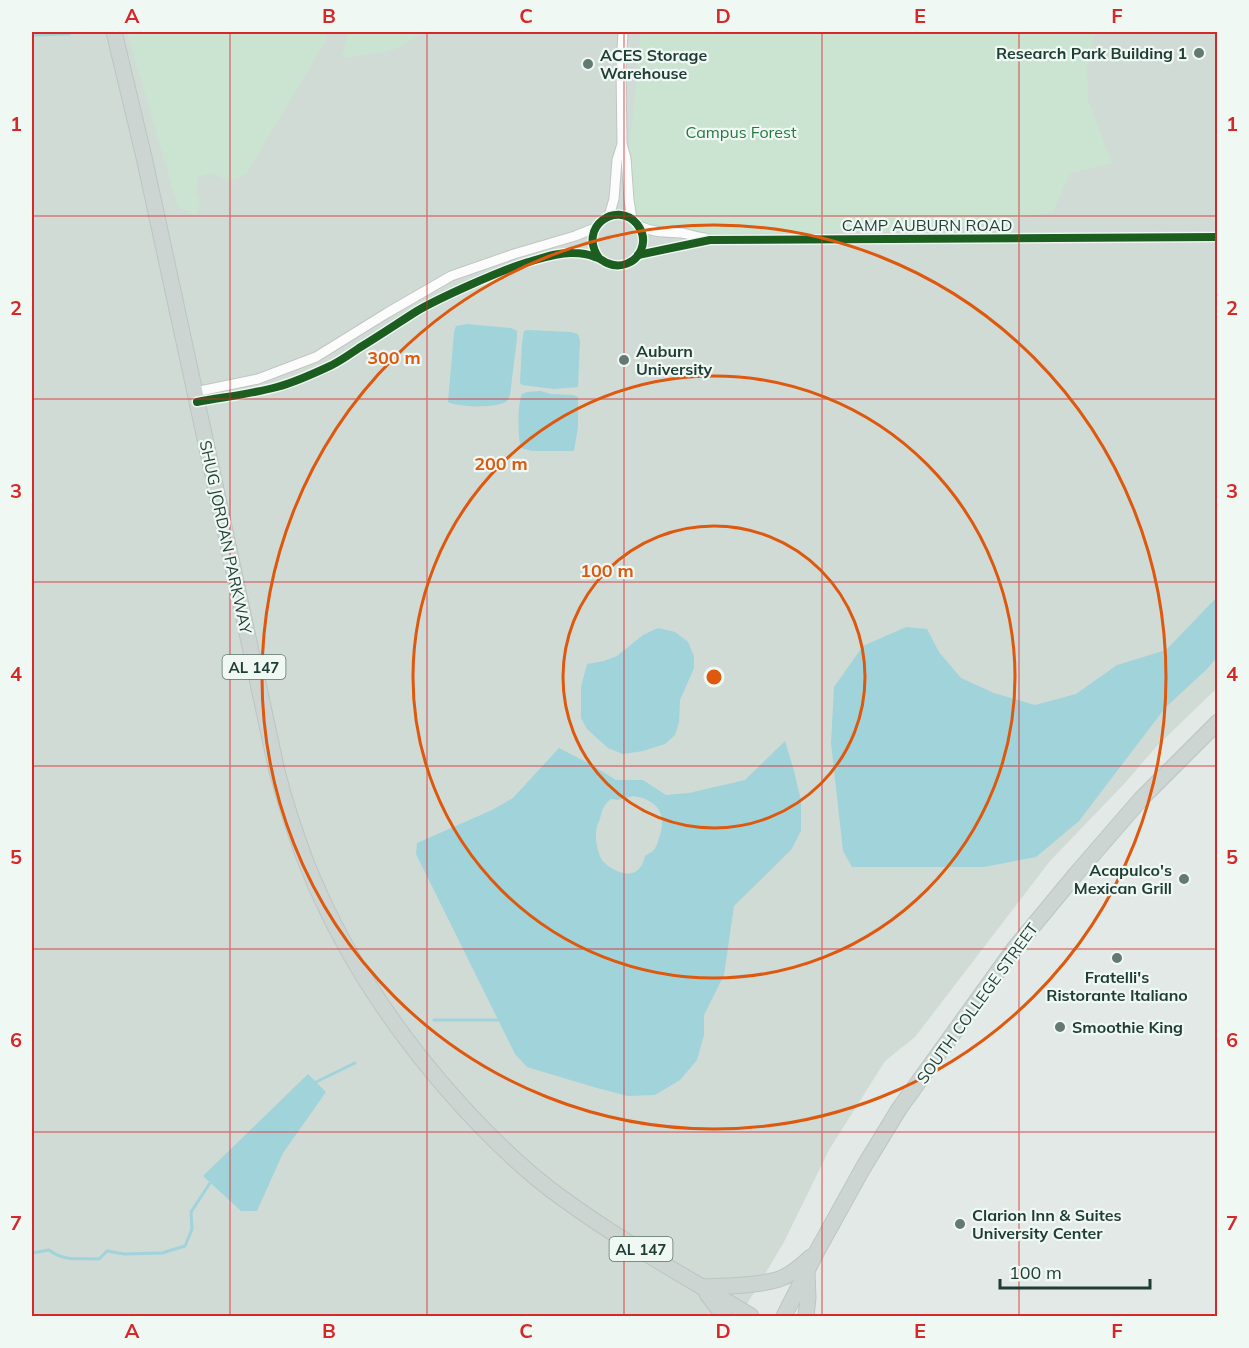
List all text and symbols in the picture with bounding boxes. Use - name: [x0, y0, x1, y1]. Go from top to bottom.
- text: A: [125, 3, 140, 28]
- text: B: [322, 3, 336, 28]
- text: C: [519, 3, 533, 28]
- text: D: [715, 3, 731, 28]
- text: E: [914, 3, 926, 28]
- text: F: [1111, 3, 1123, 28]
- place label: Research Park Building 1: [996, 43, 1187, 63]
- place label: ACES Storage Warehouse: [600, 45, 708, 83]
- marker: Research Park Building 1: [1192, 46, 1206, 60]
- marker: ACES Storage Warehouse: [581, 57, 595, 71]
- text: 1: [10, 111, 22, 136]
- text: 1: [1226, 111, 1238, 136]
- park label: Campus Forest: [686, 122, 797, 142]
- street label: CAMP AUBURN ROAD: [842, 215, 1012, 235]
- text: 2: [10, 295, 22, 320]
- text: 2: [1226, 295, 1238, 320]
- place label: Auburn University: [636, 341, 713, 379]
- text: 300 m: [367, 346, 421, 369]
- marker: Auburn University: [617, 353, 631, 367]
- street label: SHUG JORDAN PARKWAY: [196, 438, 256, 636]
- text: 200 m: [474, 452, 528, 475]
- text: 3: [10, 478, 22, 503]
- text: 3: [1226, 478, 1238, 503]
- text: 100 m: [580, 559, 634, 582]
- road number: AL 147: [222, 655, 286, 679]
- text: 4: [10, 661, 22, 686]
- text: 4: [1226, 661, 1238, 686]
- centre of rings: [704, 667, 724, 687]
- text: 5: [10, 844, 22, 869]
- text: 5: [1226, 844, 1238, 869]
- place label: Acapulco's Mexican Grill: [1074, 860, 1172, 898]
- marker: Acapulco's Mexican Grill: [1177, 872, 1191, 886]
- street label: SOUTH COLLEGE STREET: [912, 918, 1042, 1087]
- marker: Fratelli's Ristorante Italiano: [1110, 951, 1124, 965]
- place label: Fratelli's Ristorante Italiano: [1046, 967, 1188, 1005]
- place label: Smoothie King: [1072, 1017, 1183, 1037]
- marker: Smoothie King: [1053, 1020, 1067, 1034]
- text: 6: [10, 1027, 22, 1052]
- text: 6: [1226, 1027, 1238, 1052]
- place label: Clarion Inn & Suites University Center: [972, 1205, 1121, 1243]
- text: 7: [10, 1210, 22, 1235]
- text: 7: [1226, 1210, 1238, 1235]
- marker: Clarion Inn & Suites University Center: [953, 1217, 967, 1231]
- road number: AL 147: [610, 1237, 672, 1261]
- scale bar: [1000, 1252, 1150, 1290]
- text: 100 m: [1009, 1261, 1062, 1284]
- text: A: [125, 1318, 140, 1343]
- text: B: [322, 1318, 336, 1343]
- text: C: [519, 1318, 533, 1343]
- text: D: [715, 1318, 731, 1343]
- text: E: [914, 1318, 926, 1343]
- text: F: [1111, 1318, 1123, 1343]

